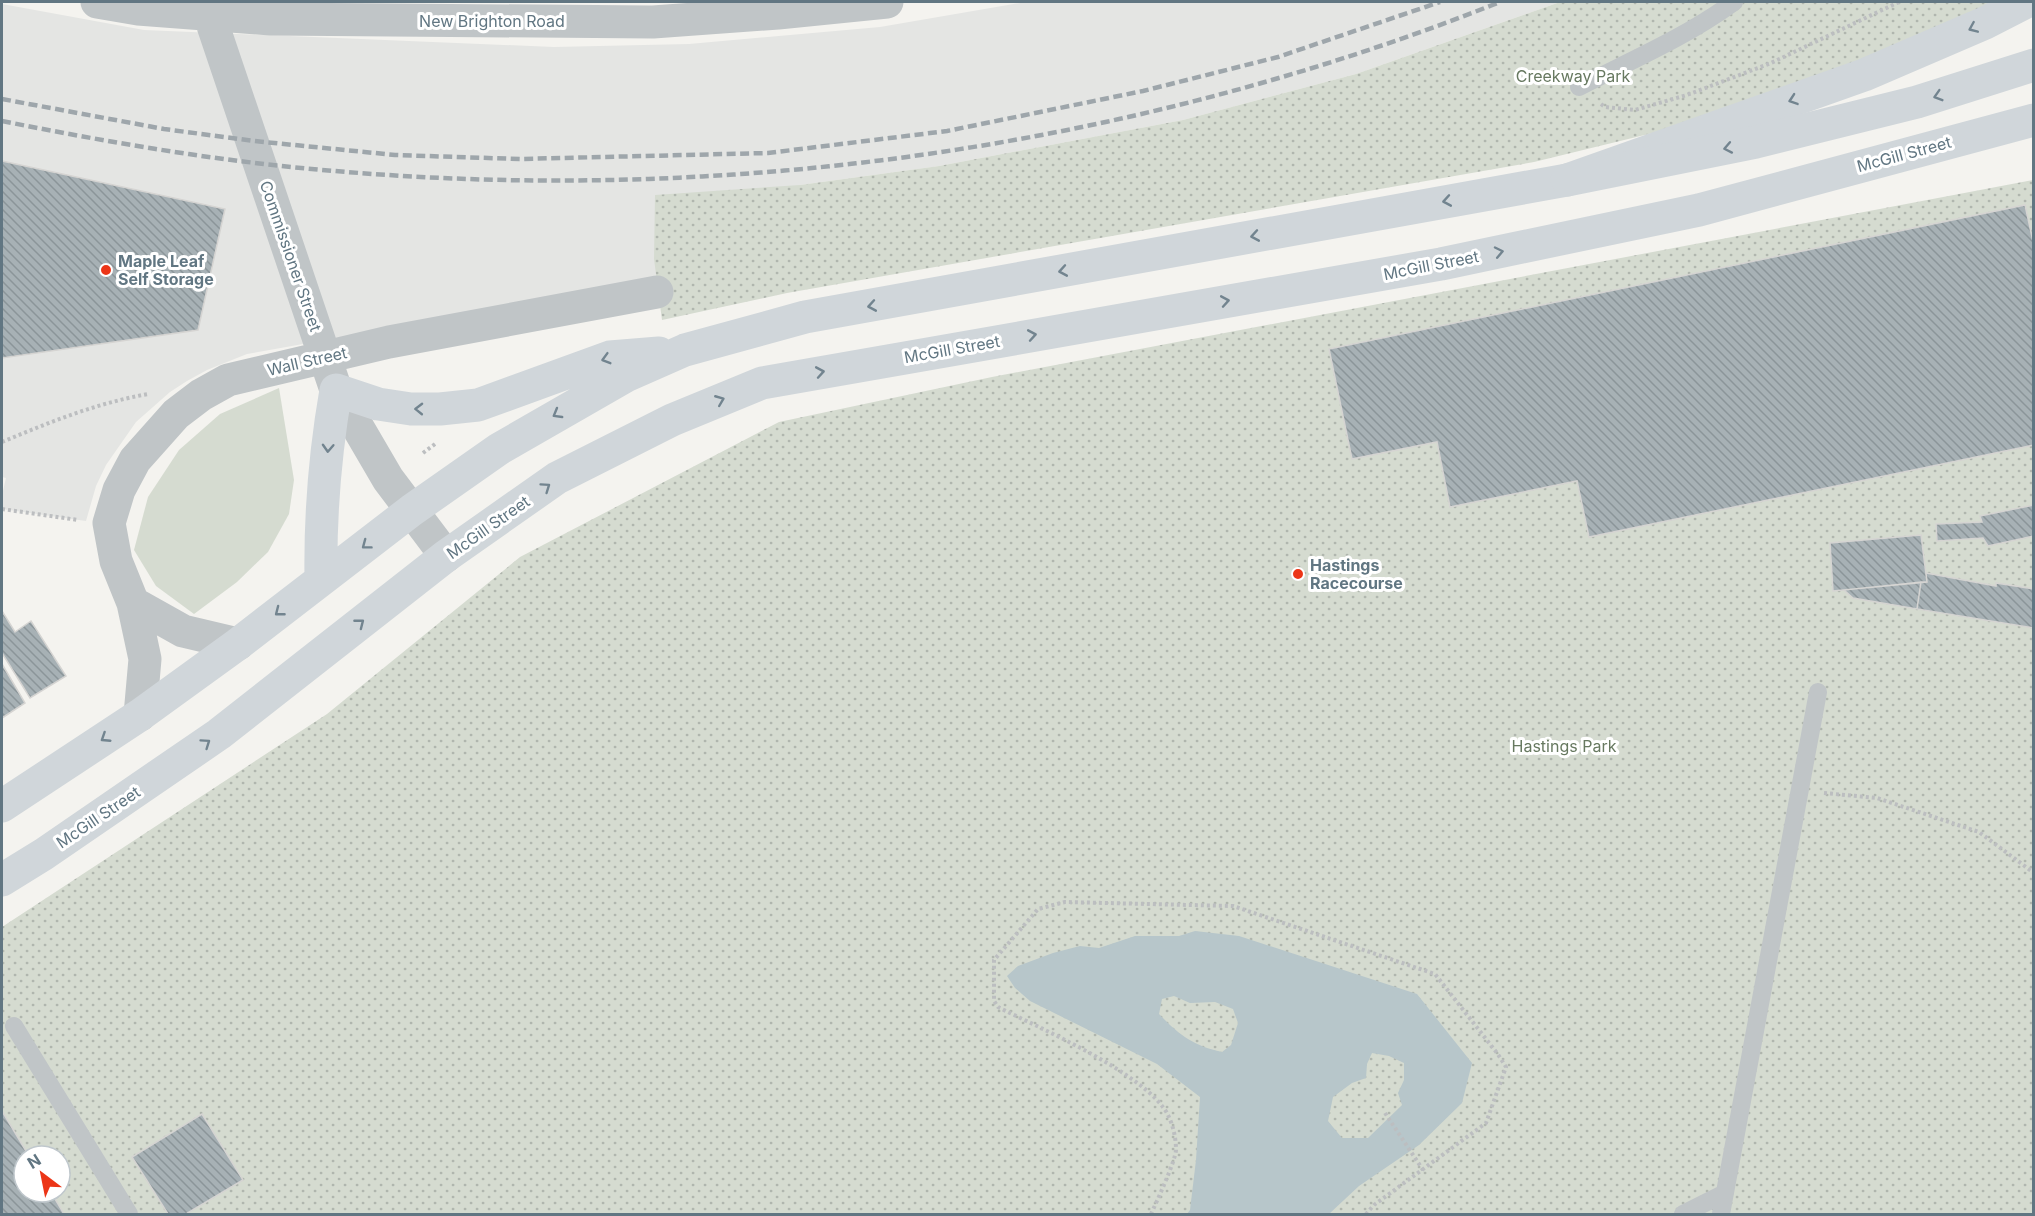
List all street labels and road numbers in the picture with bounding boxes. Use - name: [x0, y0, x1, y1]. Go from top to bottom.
- street label: New Brighton Road: [419, 11, 565, 31]
- street label: McGill Street: [1855, 132, 1953, 176]
- street label: Commissioner Street: [256, 178, 326, 334]
- street label: McGill Street: [1382, 246, 1480, 284]
- street label: McGill Street: [903, 331, 1001, 367]
- street label: Wall Street: [265, 342, 349, 380]
- street label: McGill Street: [443, 491, 533, 563]
- street label: McGill Street: [52, 782, 144, 852]

